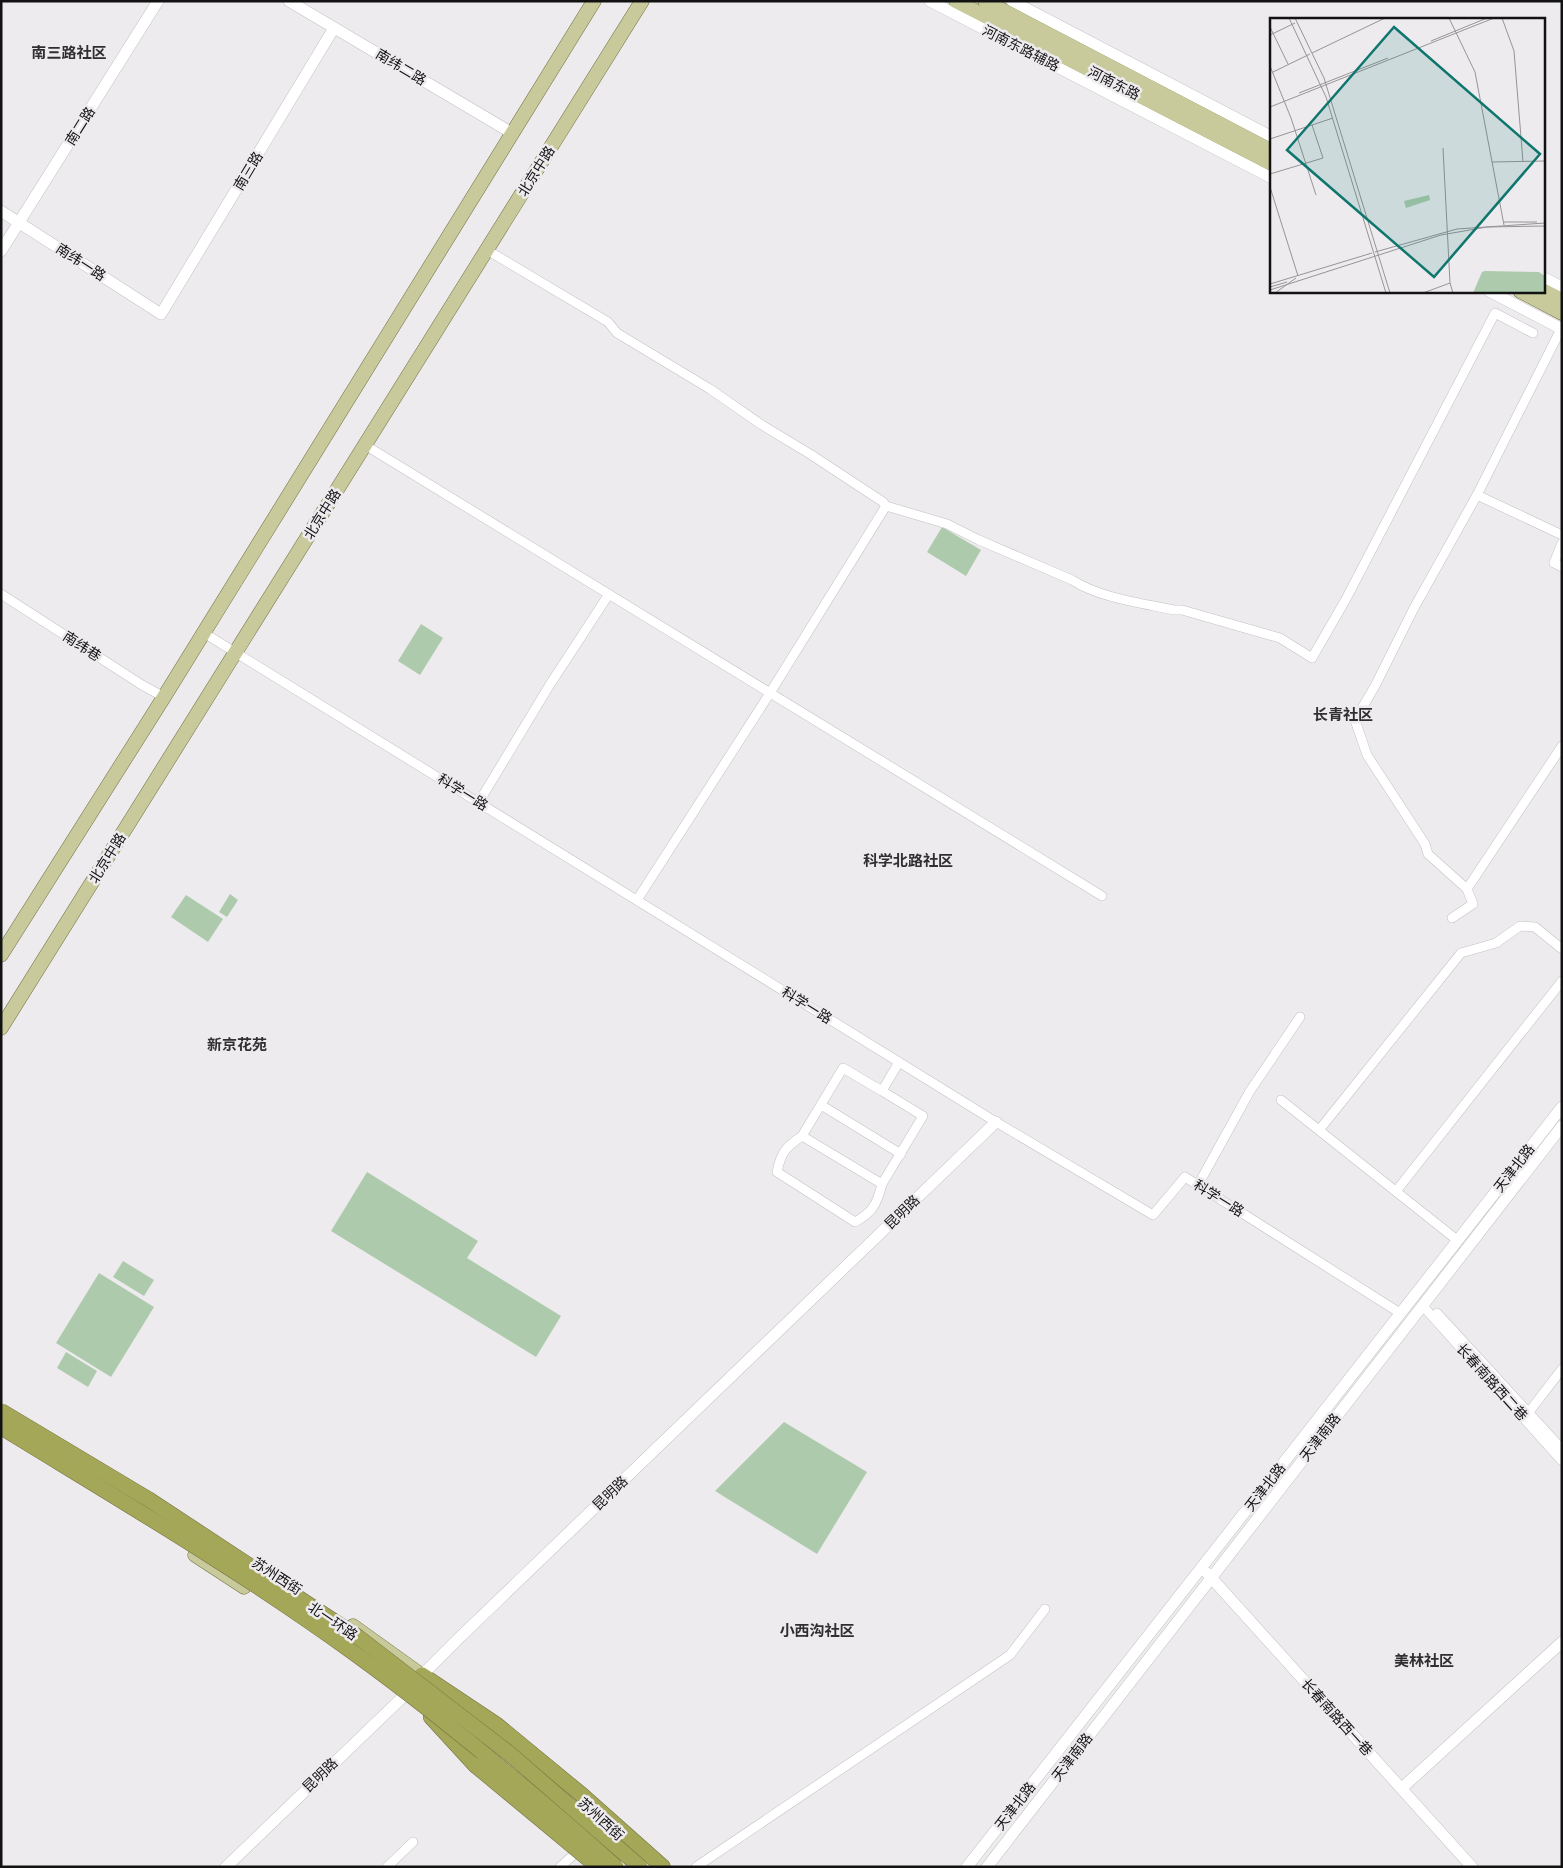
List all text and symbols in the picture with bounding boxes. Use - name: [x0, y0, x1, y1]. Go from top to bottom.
- inset map: [1270, 18, 1546, 292]
- street label: 河南东路辅路: [980, 22, 1062, 74]
- district label: 南三路社区: [31, 44, 107, 62]
- street label: 南纬二路: [373, 46, 429, 88]
- street label: 河南东路: [1085, 63, 1143, 103]
- street label: 南二路: [62, 104, 98, 148]
- street label: 北京中路: [514, 143, 558, 199]
- street label: 南三路: [230, 149, 266, 193]
- street label: 南纬一路: [53, 240, 109, 284]
- street label: 北京中路: [300, 486, 344, 542]
- street label: 南纬巷: [60, 628, 104, 664]
- district label: 长青社区: [1313, 706, 1373, 724]
- street label: 科学一路: [435, 770, 491, 814]
- street label: 北京中路: [85, 830, 129, 886]
- district label: 科学北路社区: [863, 852, 953, 870]
- street label: 科学一路: [779, 983, 835, 1027]
- district label: 新京花苑: [207, 1036, 267, 1054]
- street label: 天津北路: [1490, 1141, 1538, 1195]
- street label: 科学一路: [1191, 1176, 1247, 1220]
- street label: 昆明路: [881, 1192, 923, 1232]
- street label: 长春南路西二巷: [1453, 1340, 1531, 1424]
- street label: 天津南路: [1296, 1410, 1344, 1464]
- street label: 天津北路: [1241, 1460, 1289, 1514]
- street label: 昆明路: [589, 1473, 631, 1513]
- street label: 苏州西街: [249, 1554, 305, 1598]
- street label: 北一环路: [305, 1599, 361, 1643]
- district label: 小西沟社区: [779, 1622, 855, 1640]
- district label: 美林社区: [1394, 1652, 1454, 1670]
- street label: 长春南路西一巷: [1298, 1675, 1376, 1759]
- street label: 天津南路: [1048, 1730, 1096, 1784]
- street label: 昆明路: [299, 1755, 341, 1795]
- street label: 天津北路: [991, 1779, 1039, 1833]
- street label: 苏州西街: [575, 1794, 627, 1844]

